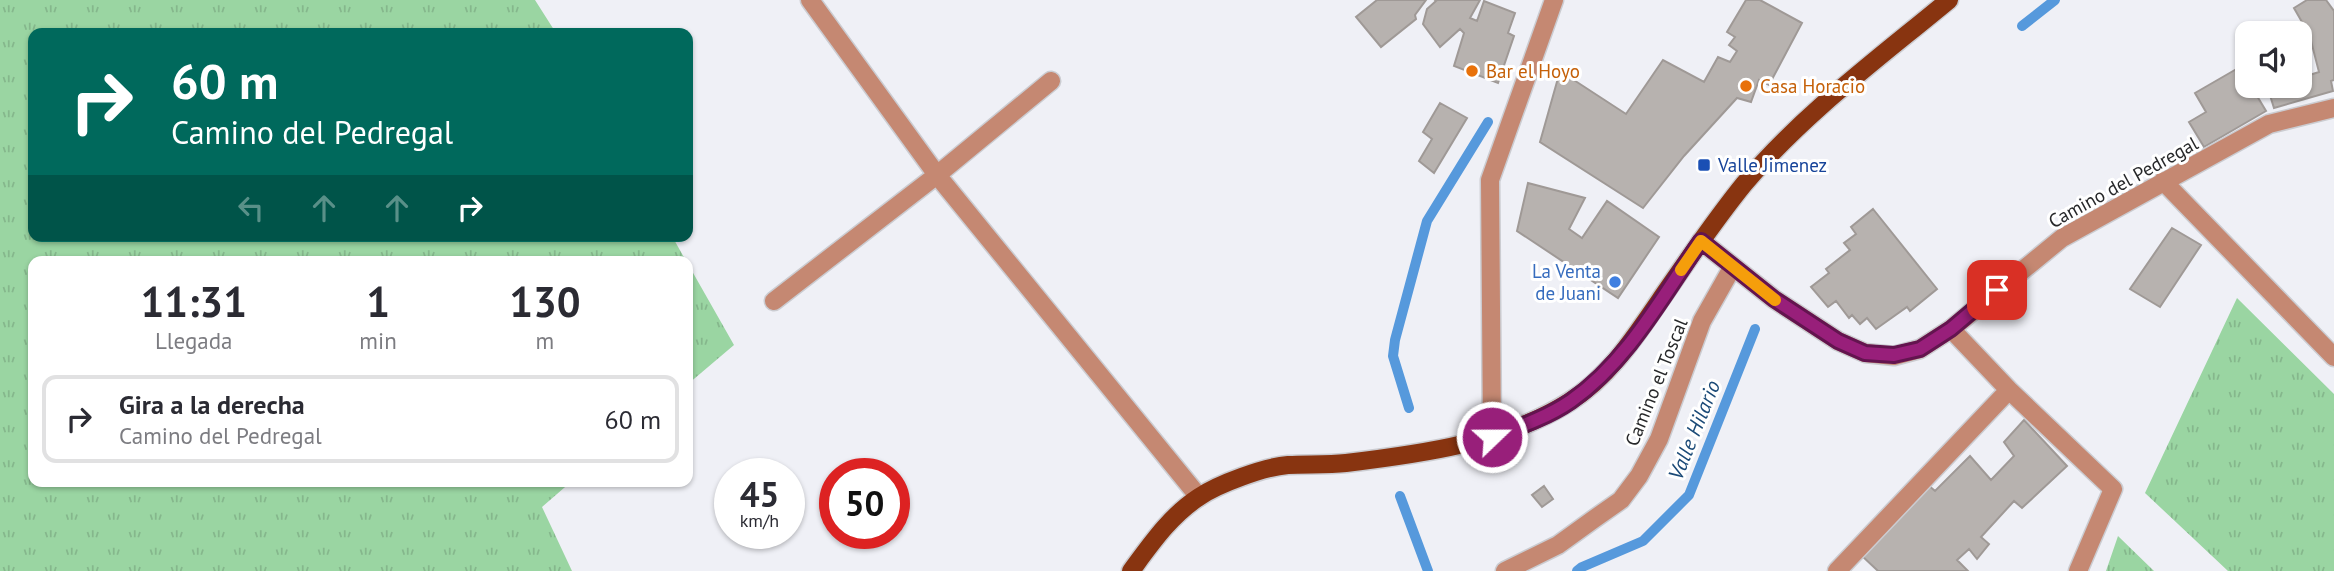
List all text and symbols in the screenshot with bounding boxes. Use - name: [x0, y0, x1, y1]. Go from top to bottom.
- map controls: [2235, 21, 2312, 98]
- button: sound: [2235, 21, 2312, 98]
- text: 60 m: [171, 49, 278, 113]
- icon: right: [56, 56, 147, 147]
- place label: Bar el Hoyo: [1486, 59, 1580, 83]
- marker: Bar el Hoyo: [1464, 63, 1480, 79]
- place label: Casa Horacio: [1760, 74, 1865, 98]
- marker: Casa Horacio: [1738, 78, 1754, 94]
- text: Camino del Pedregal: [171, 111, 453, 153]
- street label: Camino del Pedregal: [2044, 131, 2202, 233]
- place label: Valle Jimenez: [1717, 153, 1827, 177]
- marker: Valle Jimenez: [1696, 157, 1712, 173]
- icon: left: [232, 189, 270, 227]
- icon: ahead: [305, 189, 343, 227]
- icon: ahead: [378, 189, 416, 227]
- icon: right: [451, 189, 489, 227]
- place label: La Venta de Juani: [1532, 259, 1601, 305]
- pin: [1967, 260, 2027, 320]
- icon: arrive: [1978, 271, 2016, 309]
- text: 11:31: [140, 274, 247, 329]
- text: 1: [366, 274, 390, 329]
- text: 130: [509, 274, 581, 329]
- marker: La Venta de Juani: [1607, 274, 1623, 290]
- street label: Camino el Toscal: [1619, 314, 1693, 449]
- text: Llegada: [155, 326, 232, 355]
- text: min: [359, 326, 397, 355]
- text: m: [536, 326, 554, 355]
- water label: Valle Hilario: [1662, 376, 1726, 484]
- text: Gira a la derecha: [119, 388, 305, 421]
- icon: right: [60, 400, 98, 438]
- position arrow: [1455, 400, 1529, 474]
- text: 60 m: [605, 403, 661, 436]
- text: Camino del Pedregal: [119, 421, 322, 450]
- speed limit sign: 50: [819, 458, 910, 549]
- text: 45: [740, 471, 779, 517]
- text: km/h: [740, 509, 779, 532]

